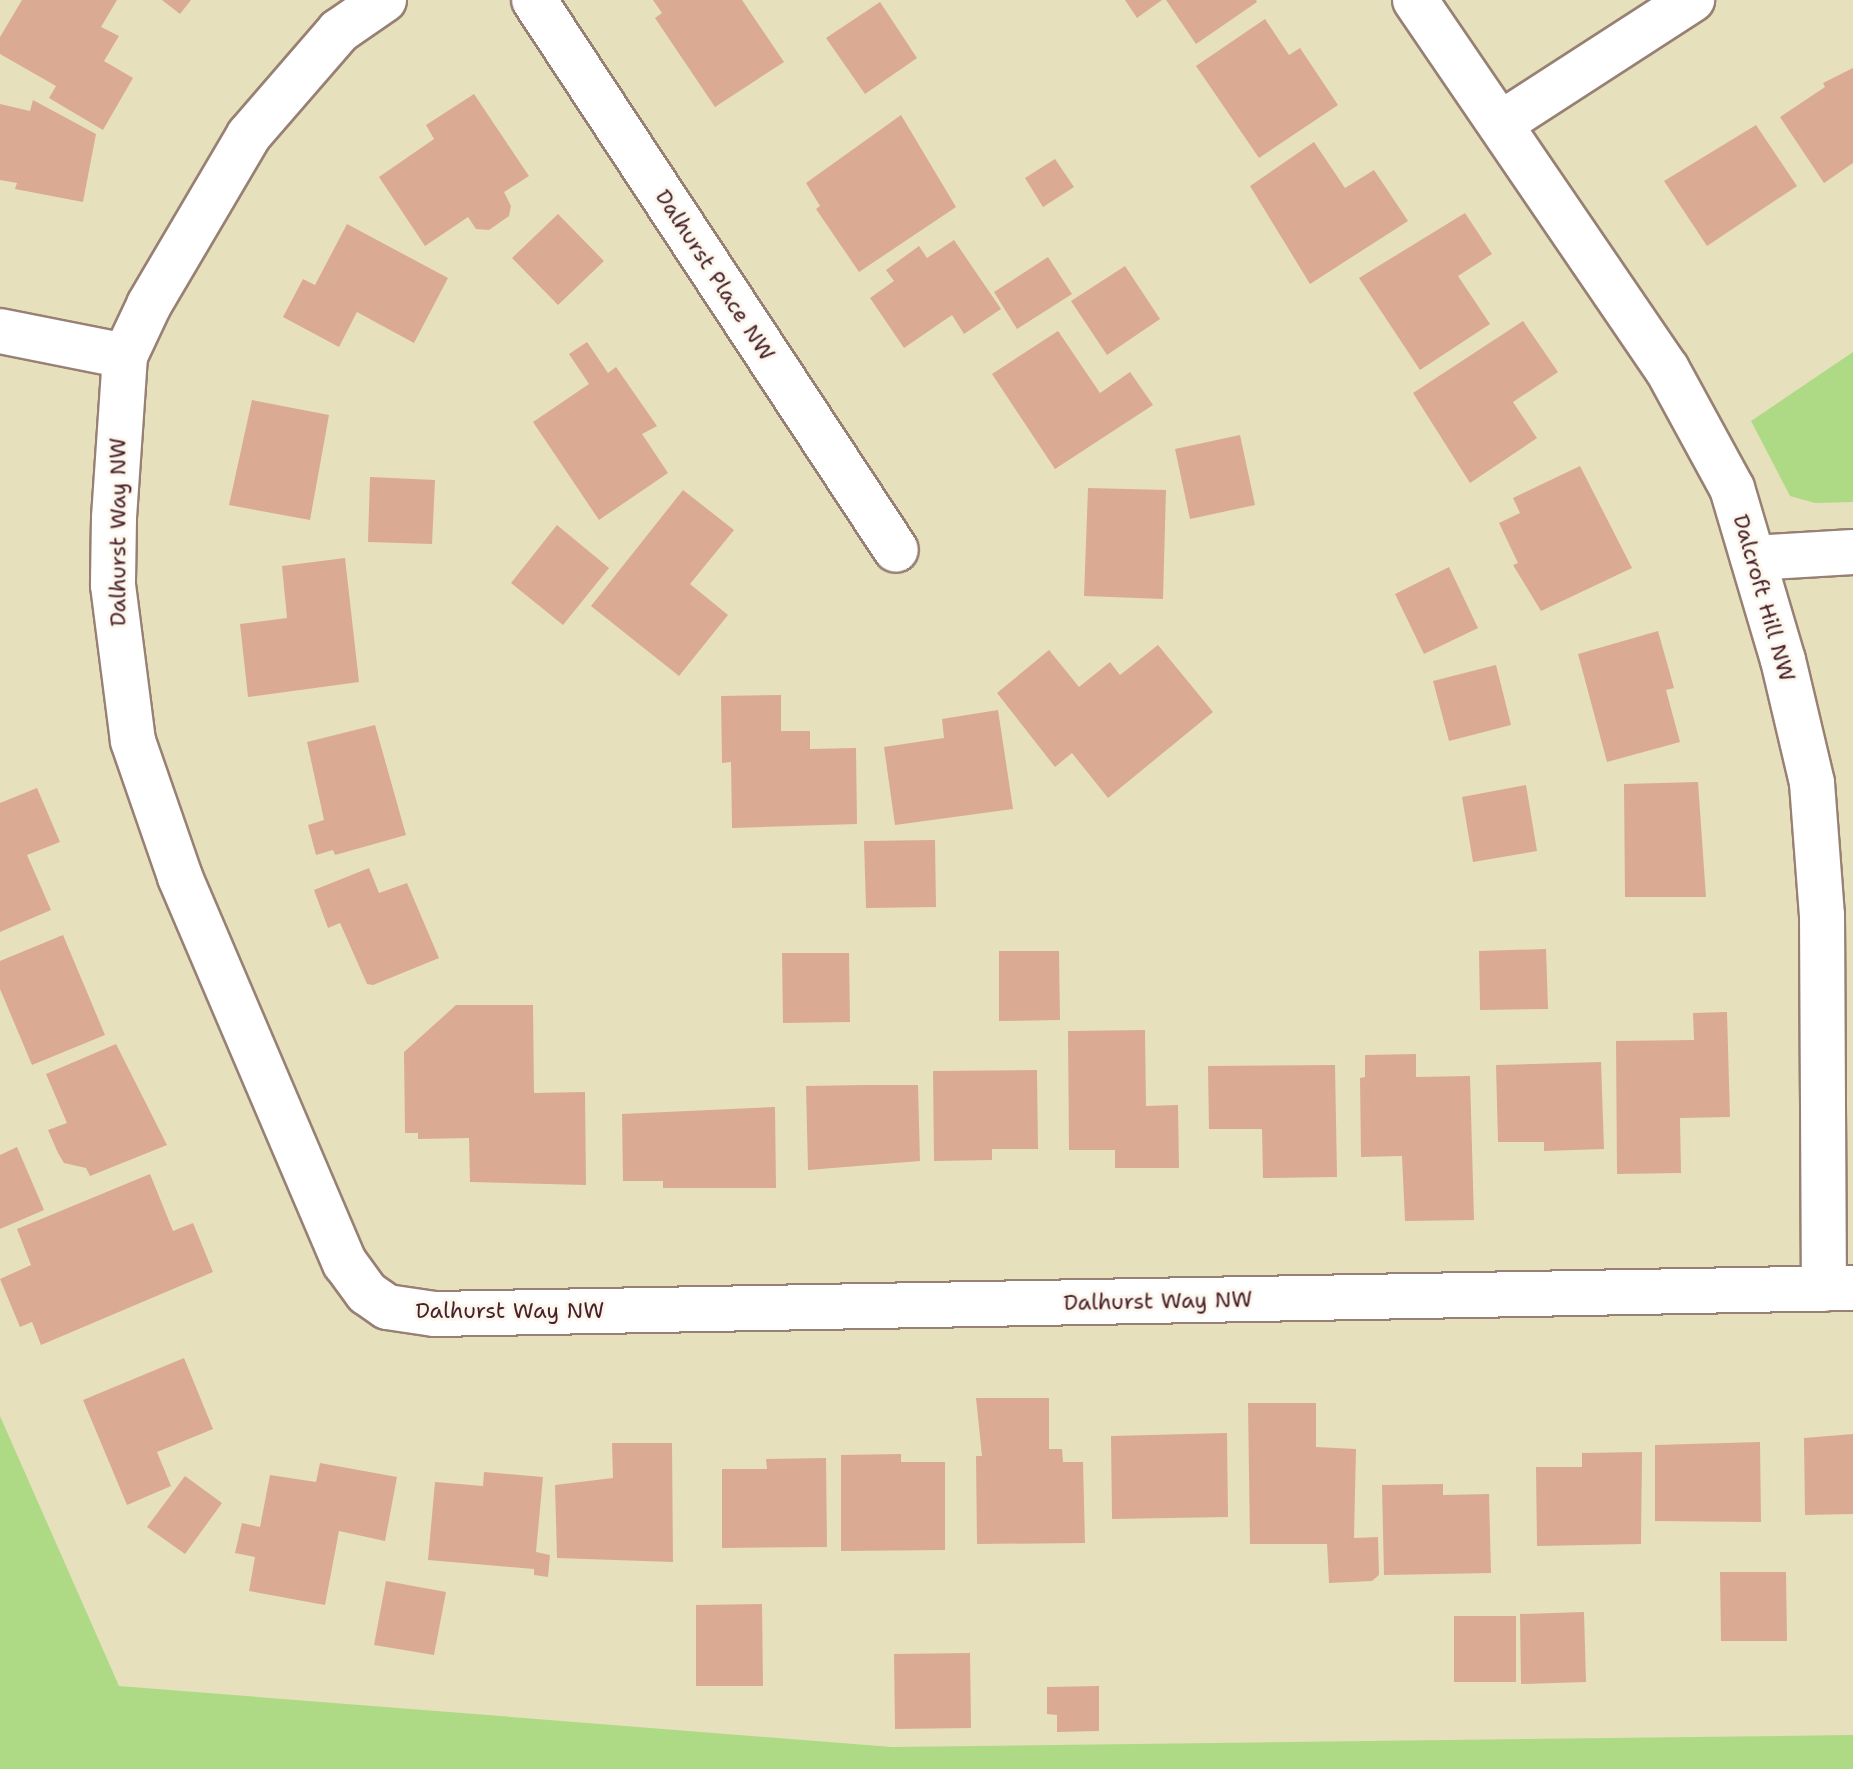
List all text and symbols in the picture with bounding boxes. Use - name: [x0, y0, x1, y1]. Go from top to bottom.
- street label: Dalhurst Place NW: [650, 184, 780, 366]
- street label: Dalhurst Way NW: [105, 438, 131, 626]
- street label: Dalcroft Hill NW: [1728, 511, 1800, 685]
- street label: Dalhurst Way NW: [1063, 1286, 1253, 1316]
- street label: Dalhurst Way NW: [416, 1298, 604, 1324]

